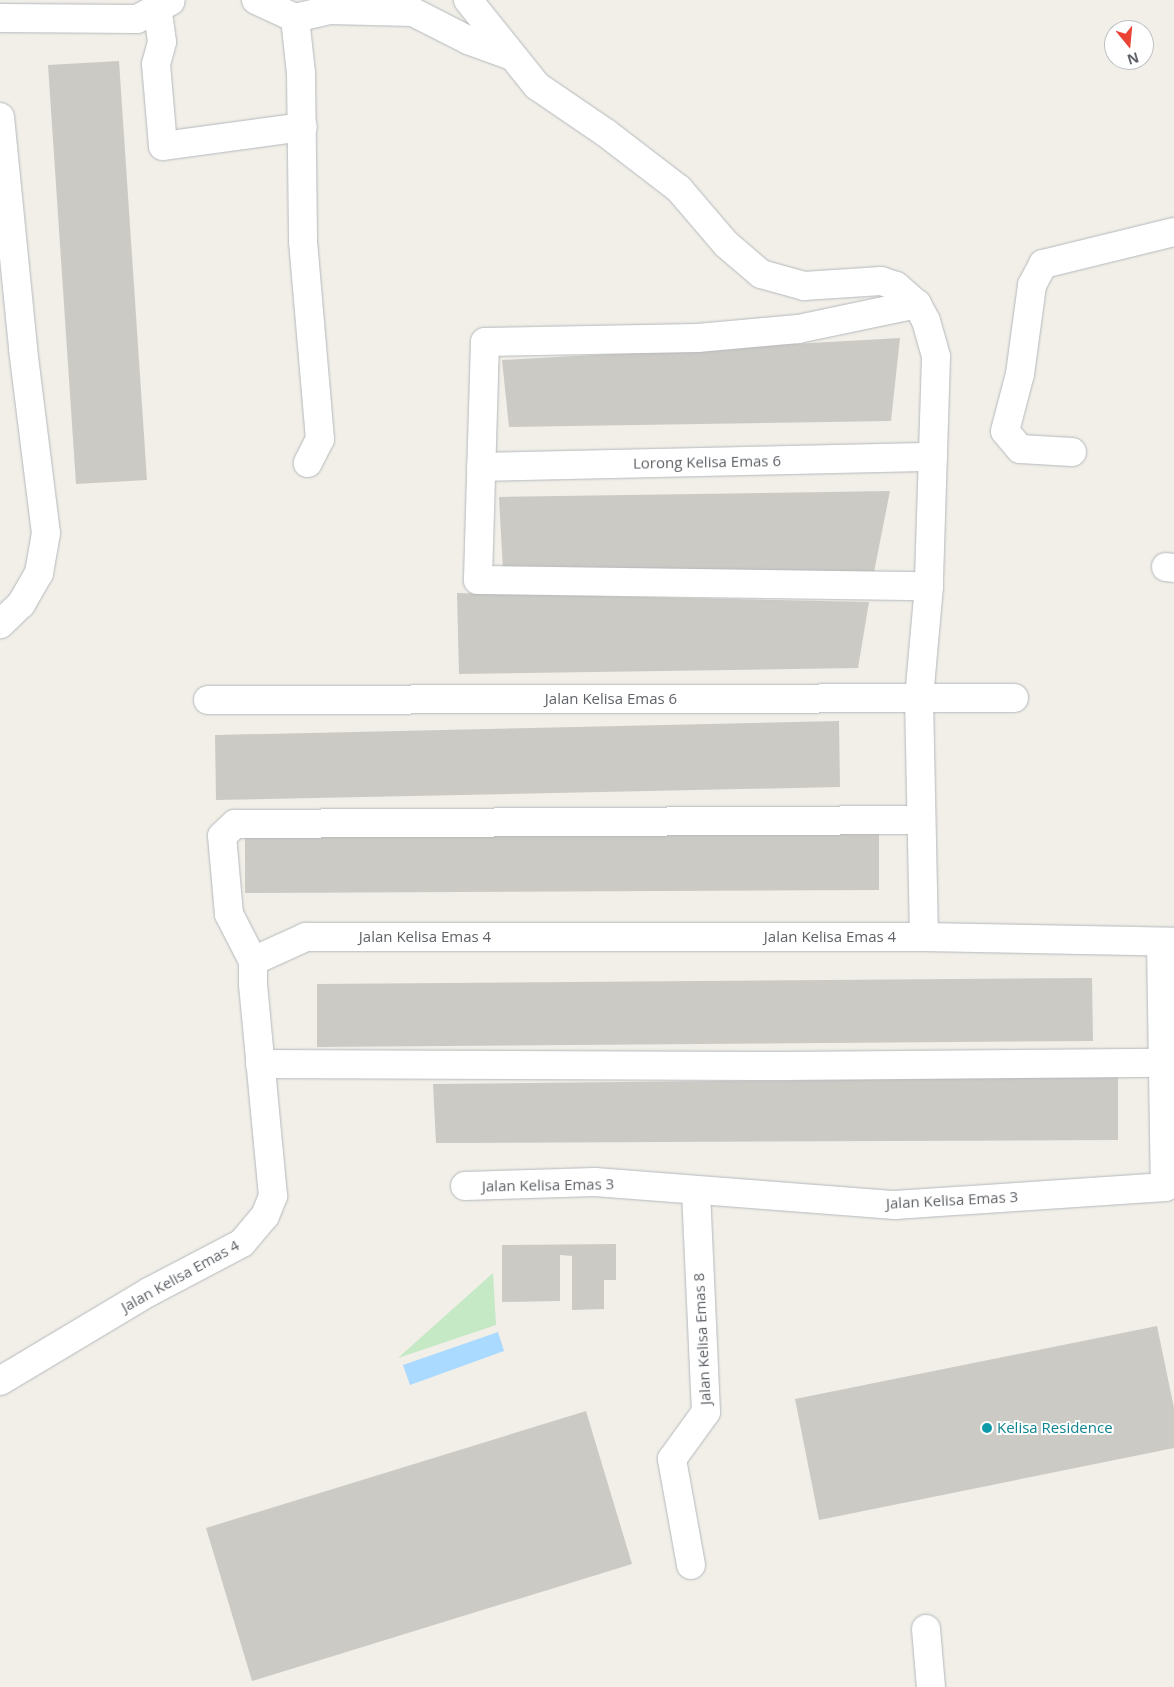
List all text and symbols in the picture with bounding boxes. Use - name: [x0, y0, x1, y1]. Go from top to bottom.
- north arrow: [1104, 20, 1154, 70]
- text: N: [1125, 48, 1141, 70]
- street label: Lorong Kelisa Emas 6: [633, 452, 781, 472]
- street label: Jalan Kelisa Emas 6: [545, 690, 677, 708]
- street label: Jalan Kelisa Emas 4: [359, 928, 491, 946]
- street label: Jalan Kelisa Emas 4: [764, 928, 896, 946]
- street label: Jalan Kelisa Emas 3: [482, 1175, 614, 1195]
- street label: Jalan Kelisa Emas 3: [885, 1188, 1019, 1212]
- street label: Jalan Kelisa Emas 4: [118, 1236, 242, 1316]
- street label: Jalan Kelisa Emas 8: [690, 1272, 714, 1406]
- place label: Kelisa Residence: [997, 1419, 1113, 1437]
- marker: Kelisa Residence: [981, 1422, 993, 1434]

